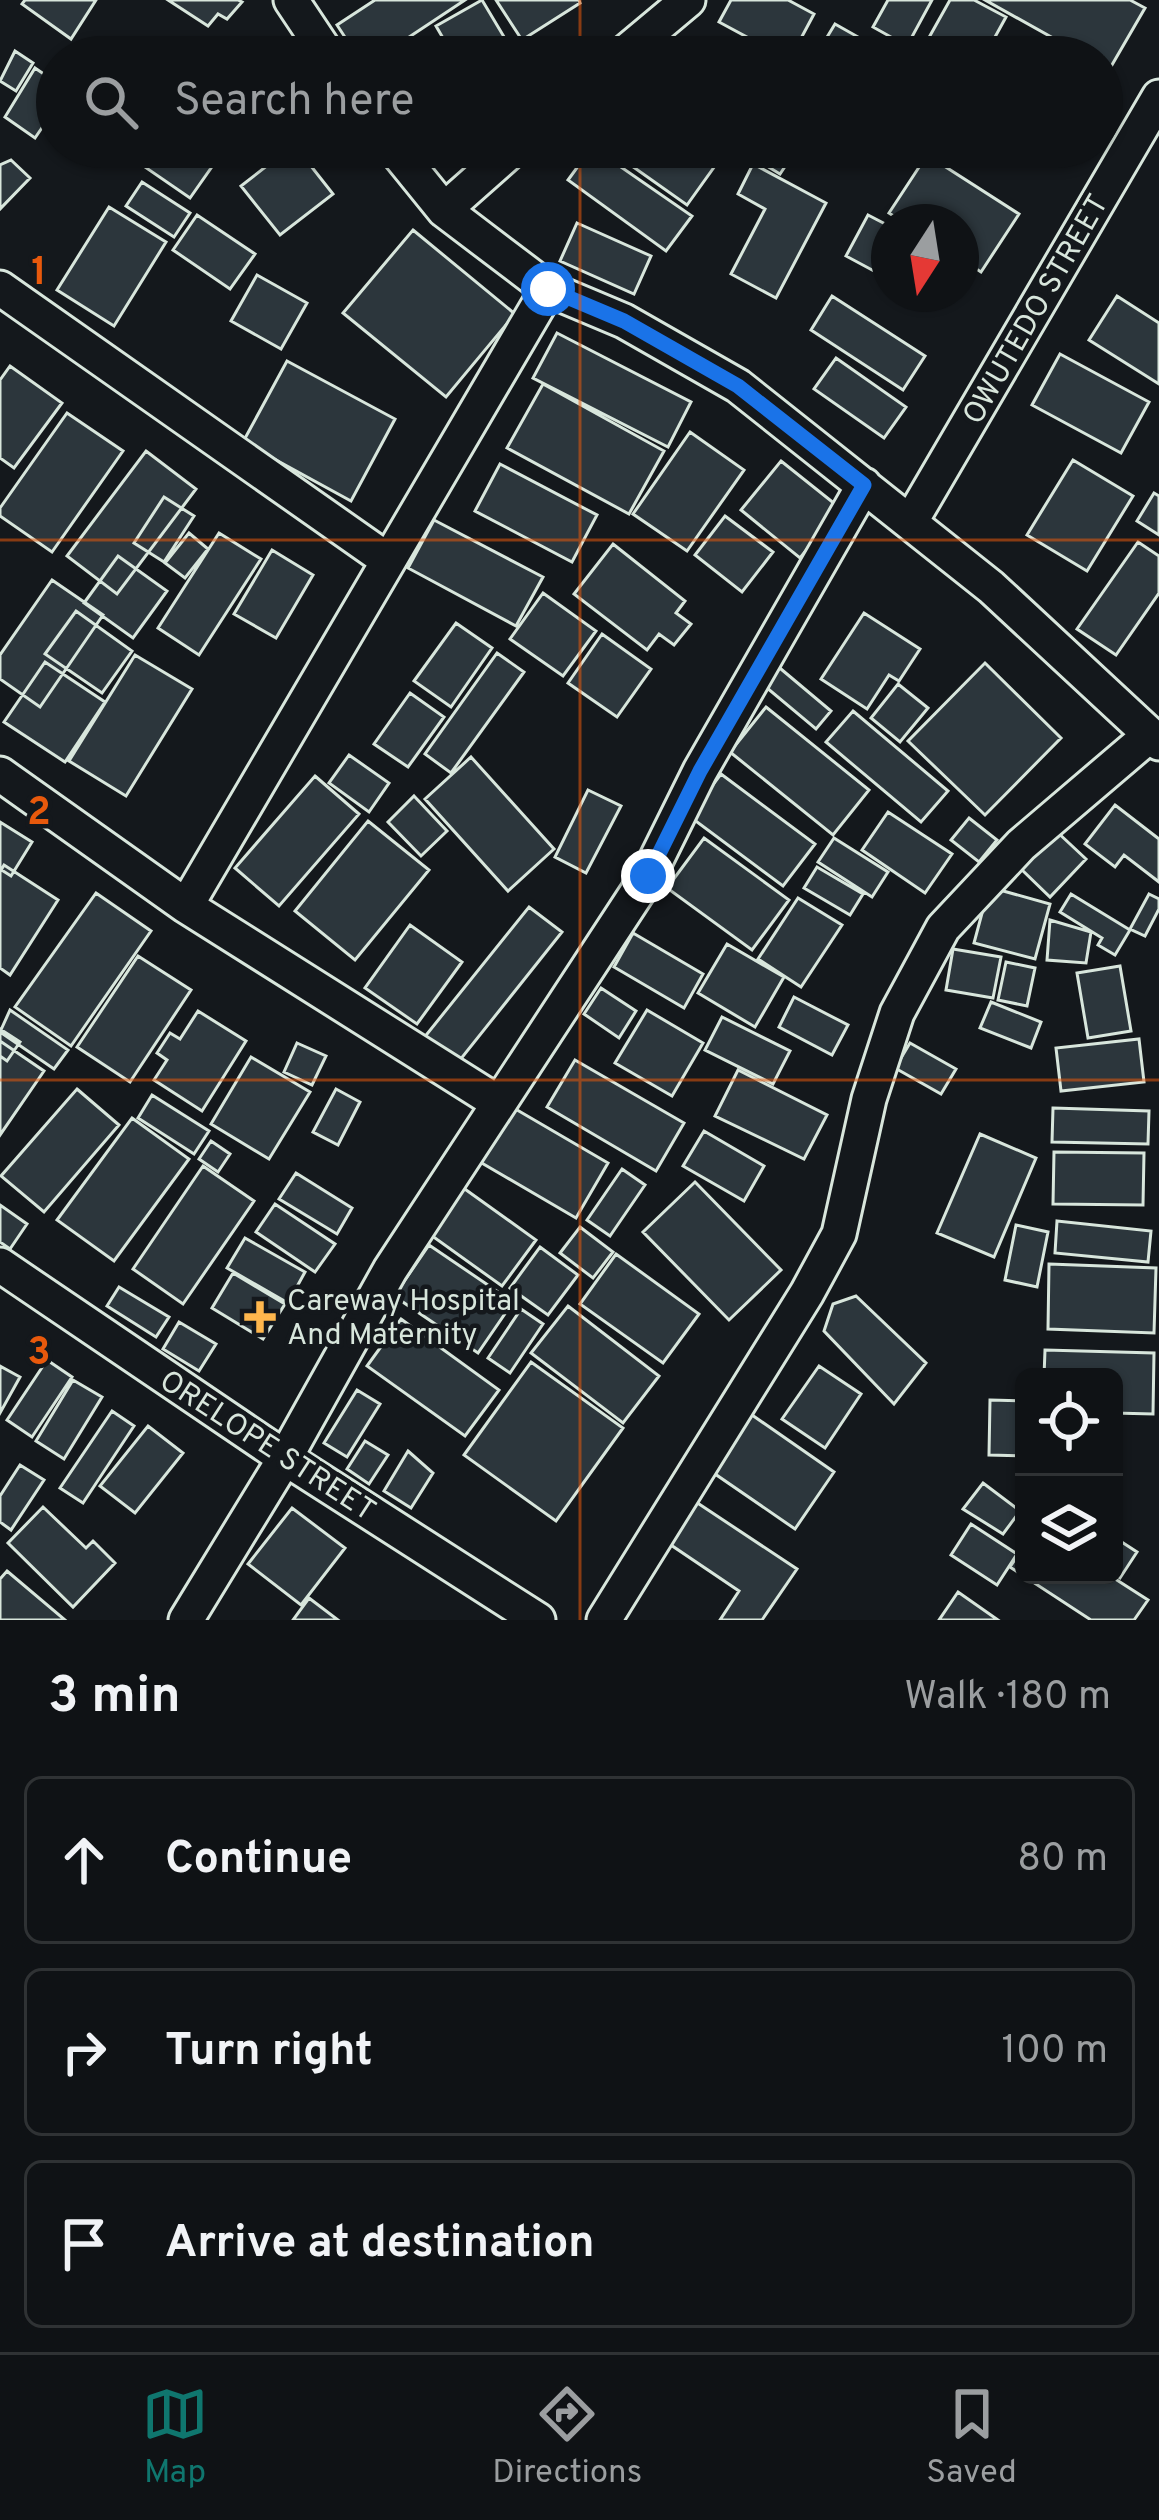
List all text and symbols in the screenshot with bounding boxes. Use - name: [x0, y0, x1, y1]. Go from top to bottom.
- search box: [36, 36, 1123, 168]
- icon: search: [78, 69, 144, 135]
- text: Search here: [174, 74, 414, 131]
- street label: OWUTEDO STREET: [956, 189, 1118, 432]
- north arrow: [871, 204, 979, 312]
- text: 1: [31, 250, 47, 299]
- route start: [521, 262, 575, 316]
- text: 2: [27, 790, 51, 839]
- route end: [621, 849, 675, 903]
- place label: Careway Hospital And Maternity: [287, 1284, 520, 1355]
- marker: Careway Hospital And Maternity: [244, 1301, 276, 1333]
- text: 3: [27, 1330, 51, 1379]
- street label: ORELOPE STREET: [152, 1364, 381, 1531]
- map controls: [1015, 1368, 1123, 1584]
- button: locate: [1015, 1368, 1123, 1476]
- button: layers: [1015, 1476, 1123, 1584]
- text: 3 min: [48, 1666, 181, 1731]
- text: Walk · 180 m: [904, 1674, 1111, 1723]
- icon: ahead: [51, 1827, 117, 1893]
- text: Continue: [165, 1832, 352, 1889]
- text: 80 m: [1017, 1836, 1108, 1885]
- icon: right: [51, 2019, 117, 2085]
- text: Turn right: [165, 2024, 373, 2081]
- text: 100 m: [1001, 2028, 1108, 2077]
- icon: arrive: [51, 2211, 117, 2277]
- text: Arrive at destination: [165, 2216, 595, 2273]
- tab: Map: [142, 2381, 208, 2495]
- tab: Directions: [492, 2381, 642, 2495]
- tab: Saved: [926, 2381, 1017, 2495]

